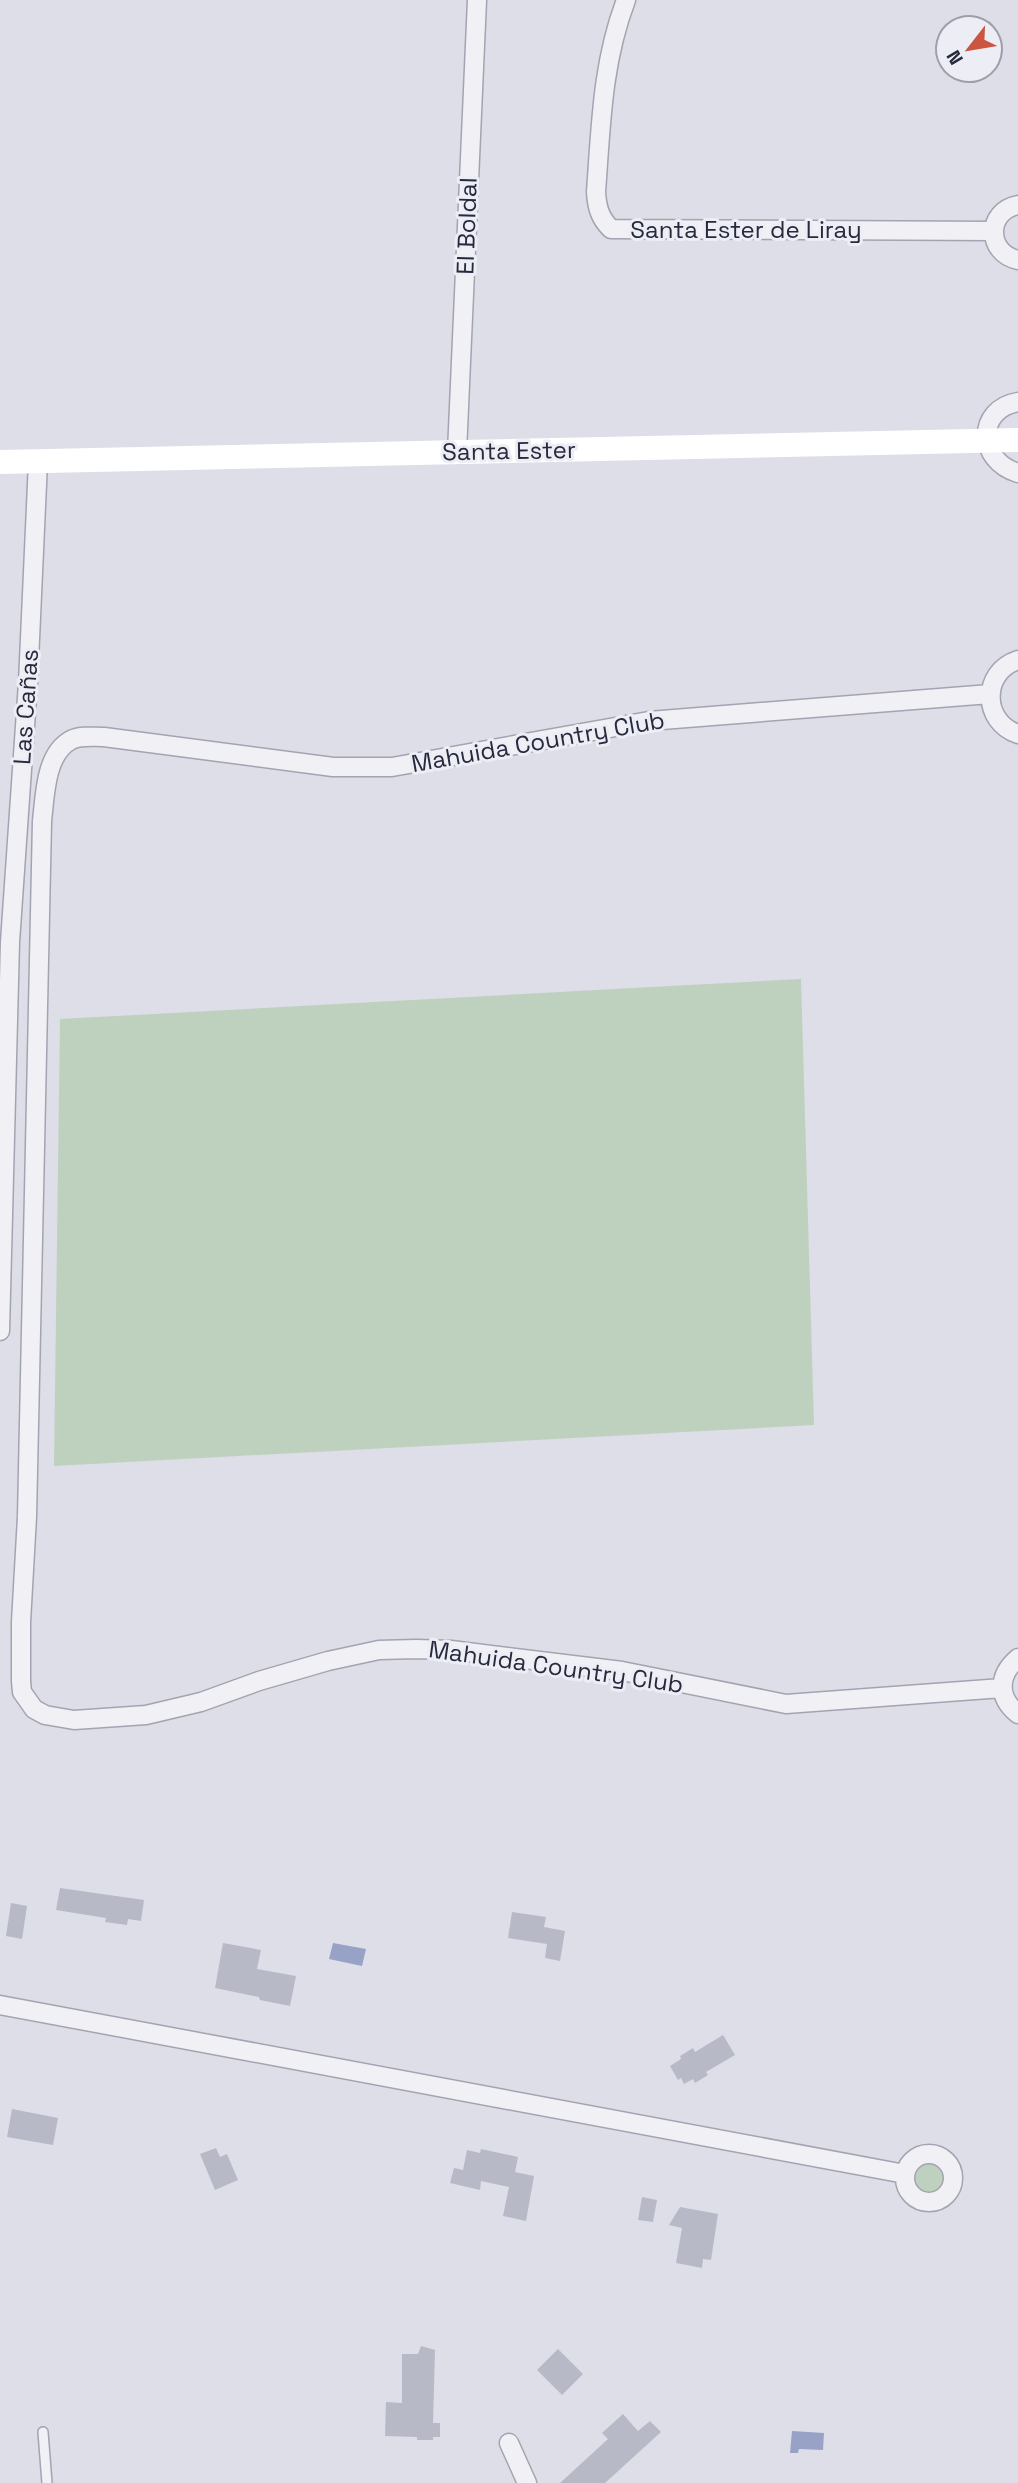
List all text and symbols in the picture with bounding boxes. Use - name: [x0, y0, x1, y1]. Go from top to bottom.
- north arrow: [934, 14, 1004, 84]
- text: N: [941, 46, 969, 69]
- street label: El Boldal: [449, 177, 484, 275]
- street label: Santa Ester de Liray: [630, 214, 862, 245]
- street label: Santa Ester: [442, 434, 576, 467]
- street label: Las Cañas: [6, 648, 45, 766]
- street label: Mahuida Country Club: [409, 704, 667, 779]
- street label: Mahuida Country Club: [427, 1633, 685, 1700]

